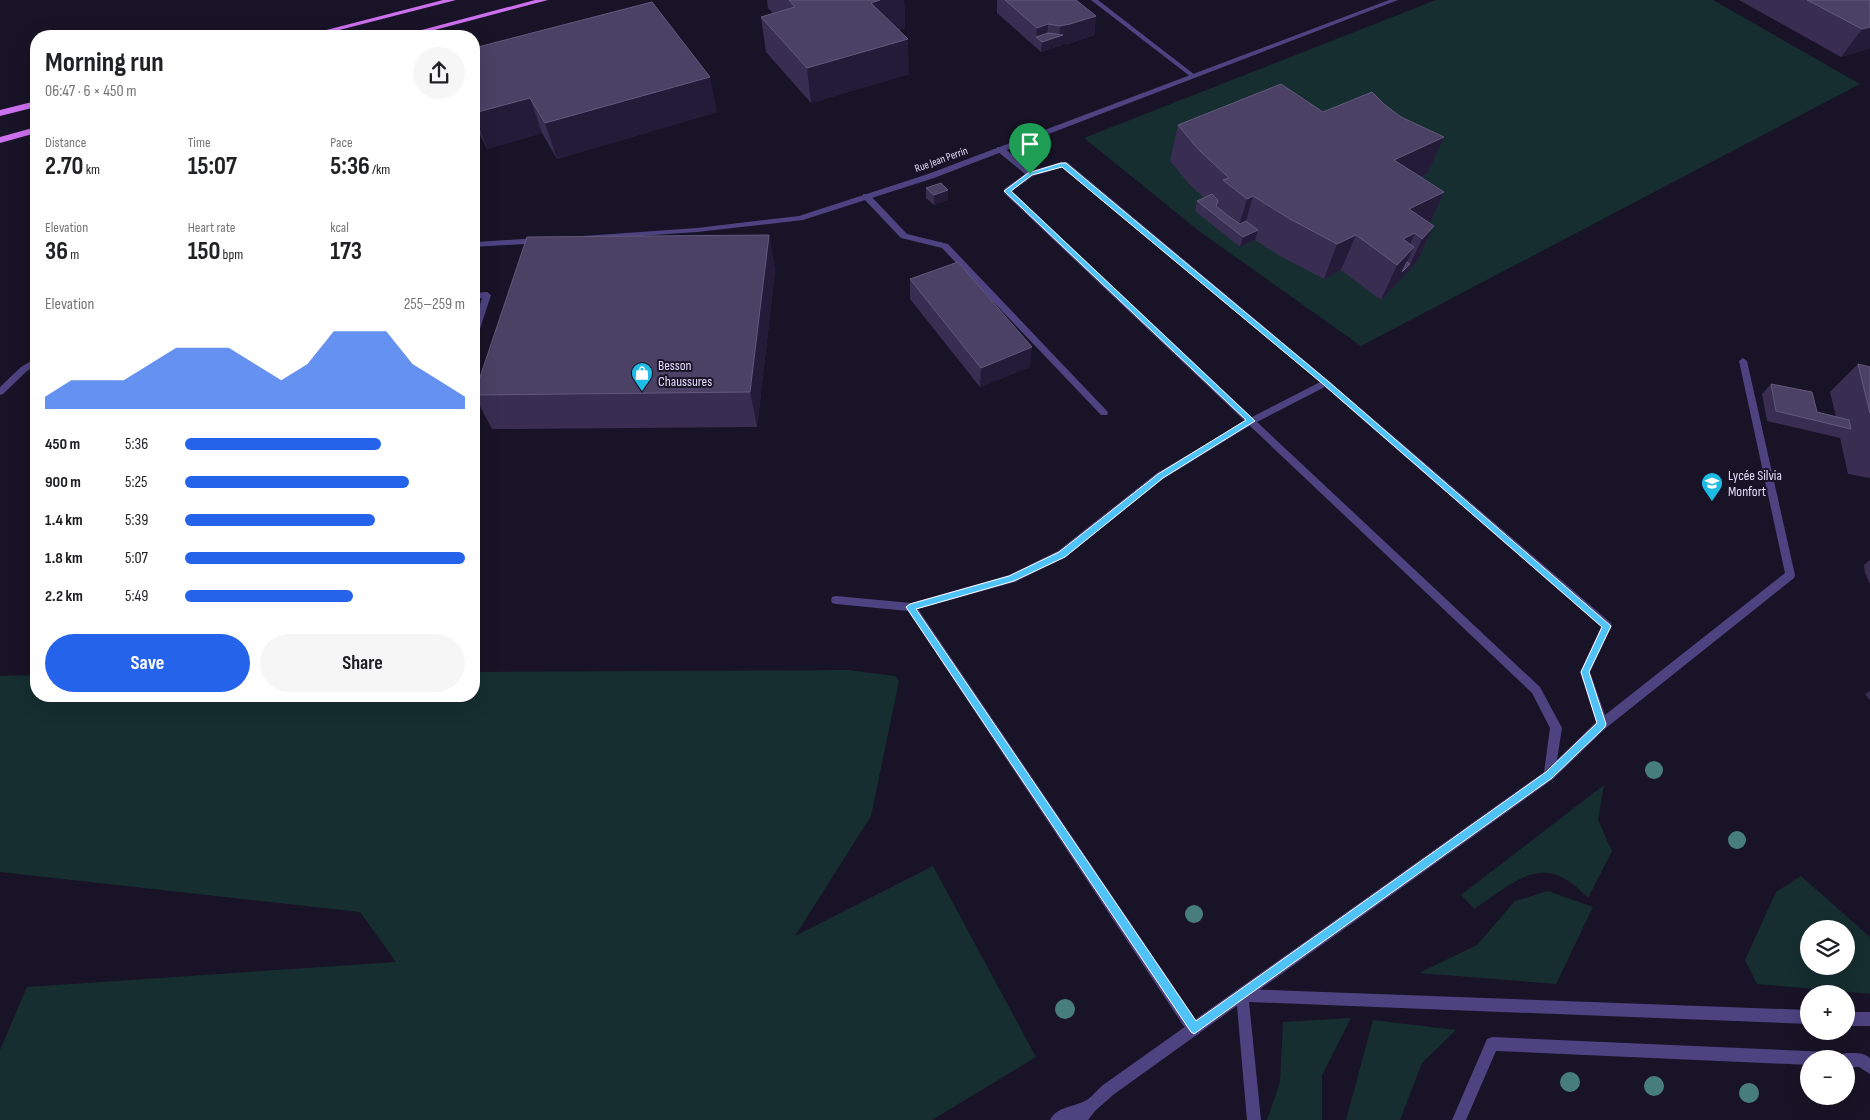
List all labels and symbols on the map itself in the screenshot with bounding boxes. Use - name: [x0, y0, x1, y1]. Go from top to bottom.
- pin: [1009, 123, 1051, 174]
- street label: Rue Jean Perrin: [913, 144, 970, 175]
- place label: Besson Chaussures: [658, 357, 712, 390]
- shop icon: Besson Chaussures: [630, 361, 654, 392]
- place label: Lycée Silvia Monfort: [1728, 467, 1782, 500]
- school or university icon: Lycée Silvia Monfort: [1700, 471, 1724, 502]

